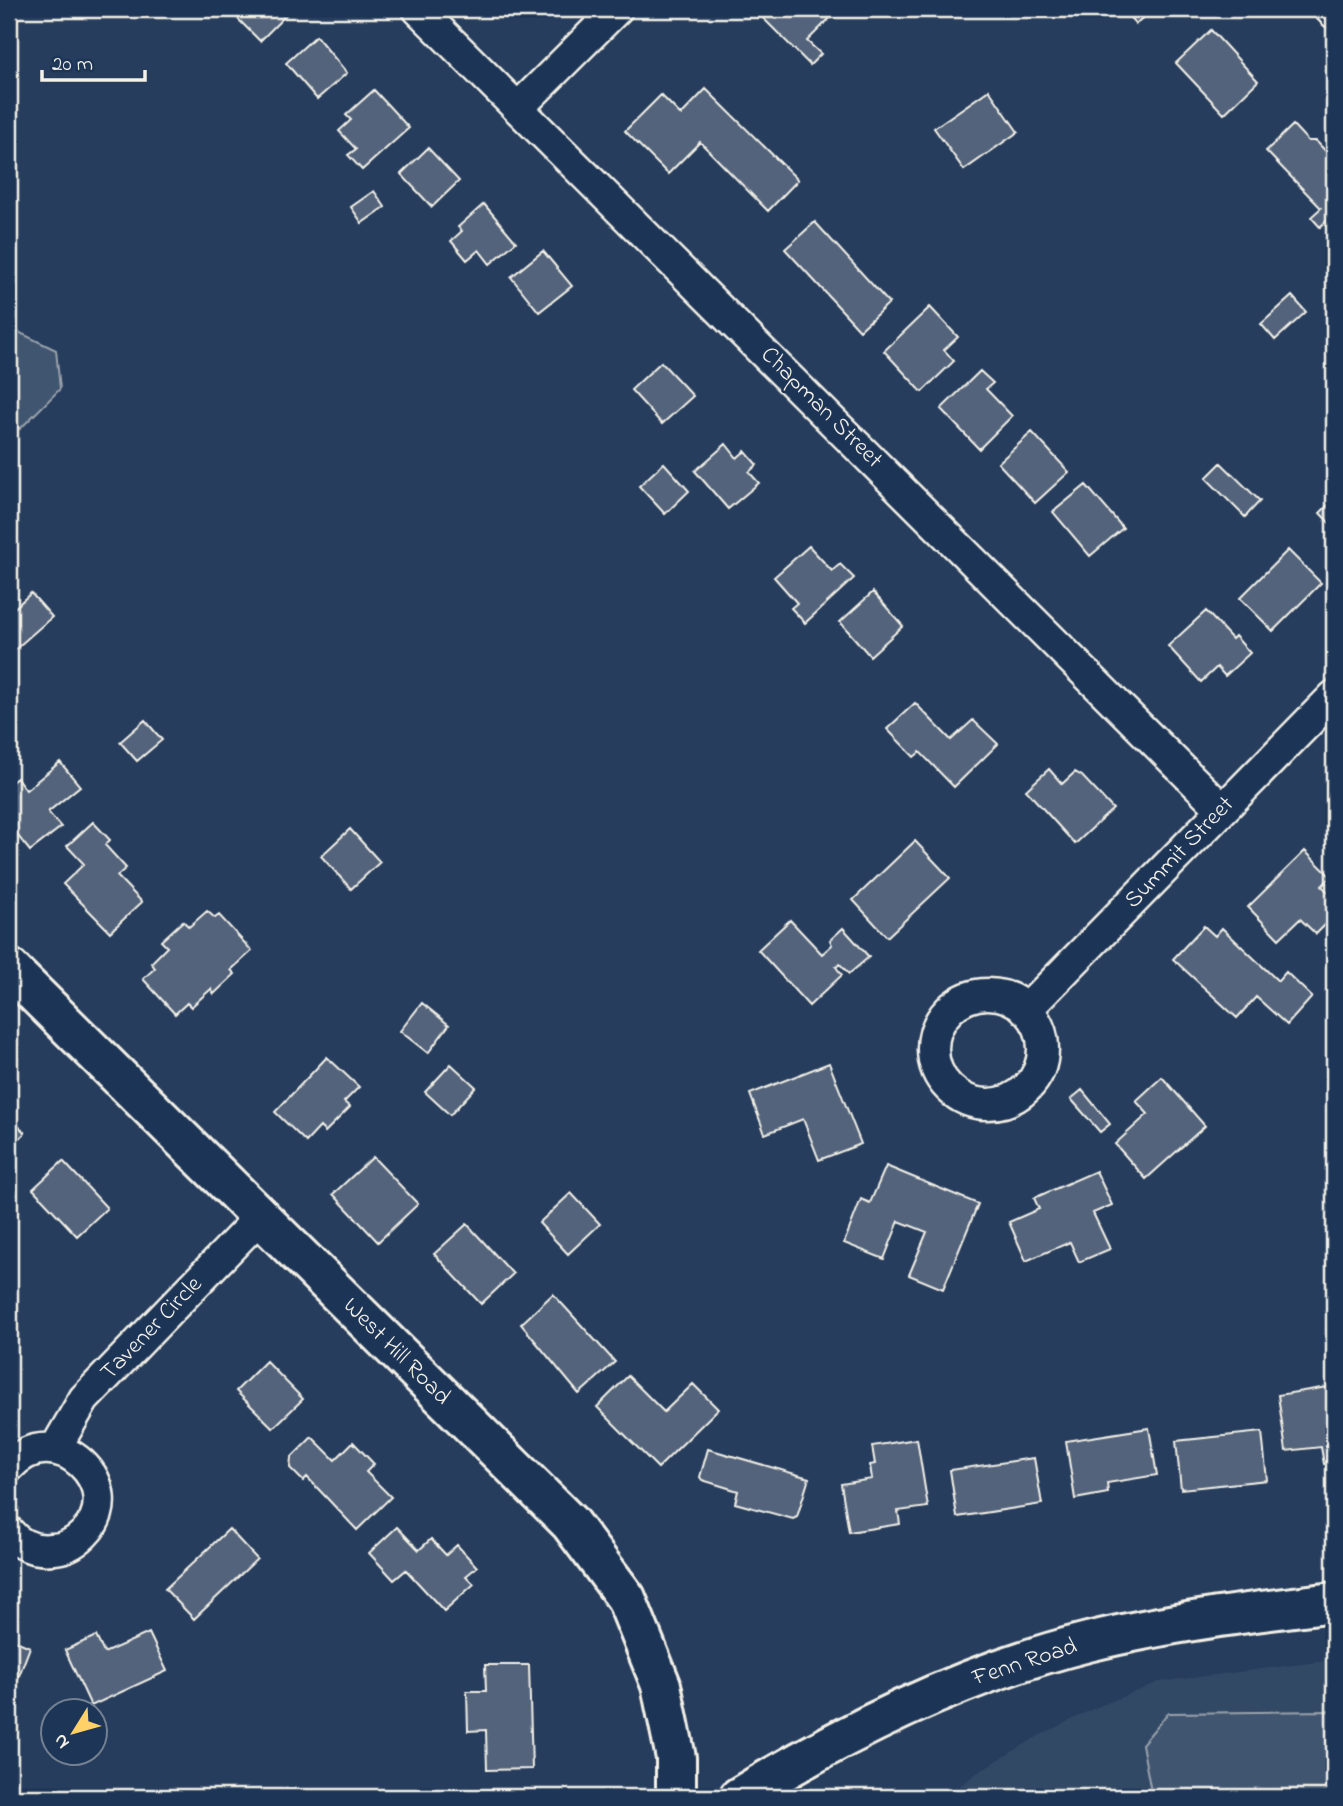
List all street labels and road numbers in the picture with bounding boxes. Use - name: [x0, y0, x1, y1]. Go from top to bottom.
- street label: Chapman Street: [752, 339, 890, 477]
- street label: Summit Street: [1117, 789, 1243, 917]
- street label: Tavener Circle: [93, 1269, 211, 1389]
- street label: West Hill Road: [334, 1290, 458, 1414]
- street label: Fenn Road: [967, 1629, 1082, 1697]

